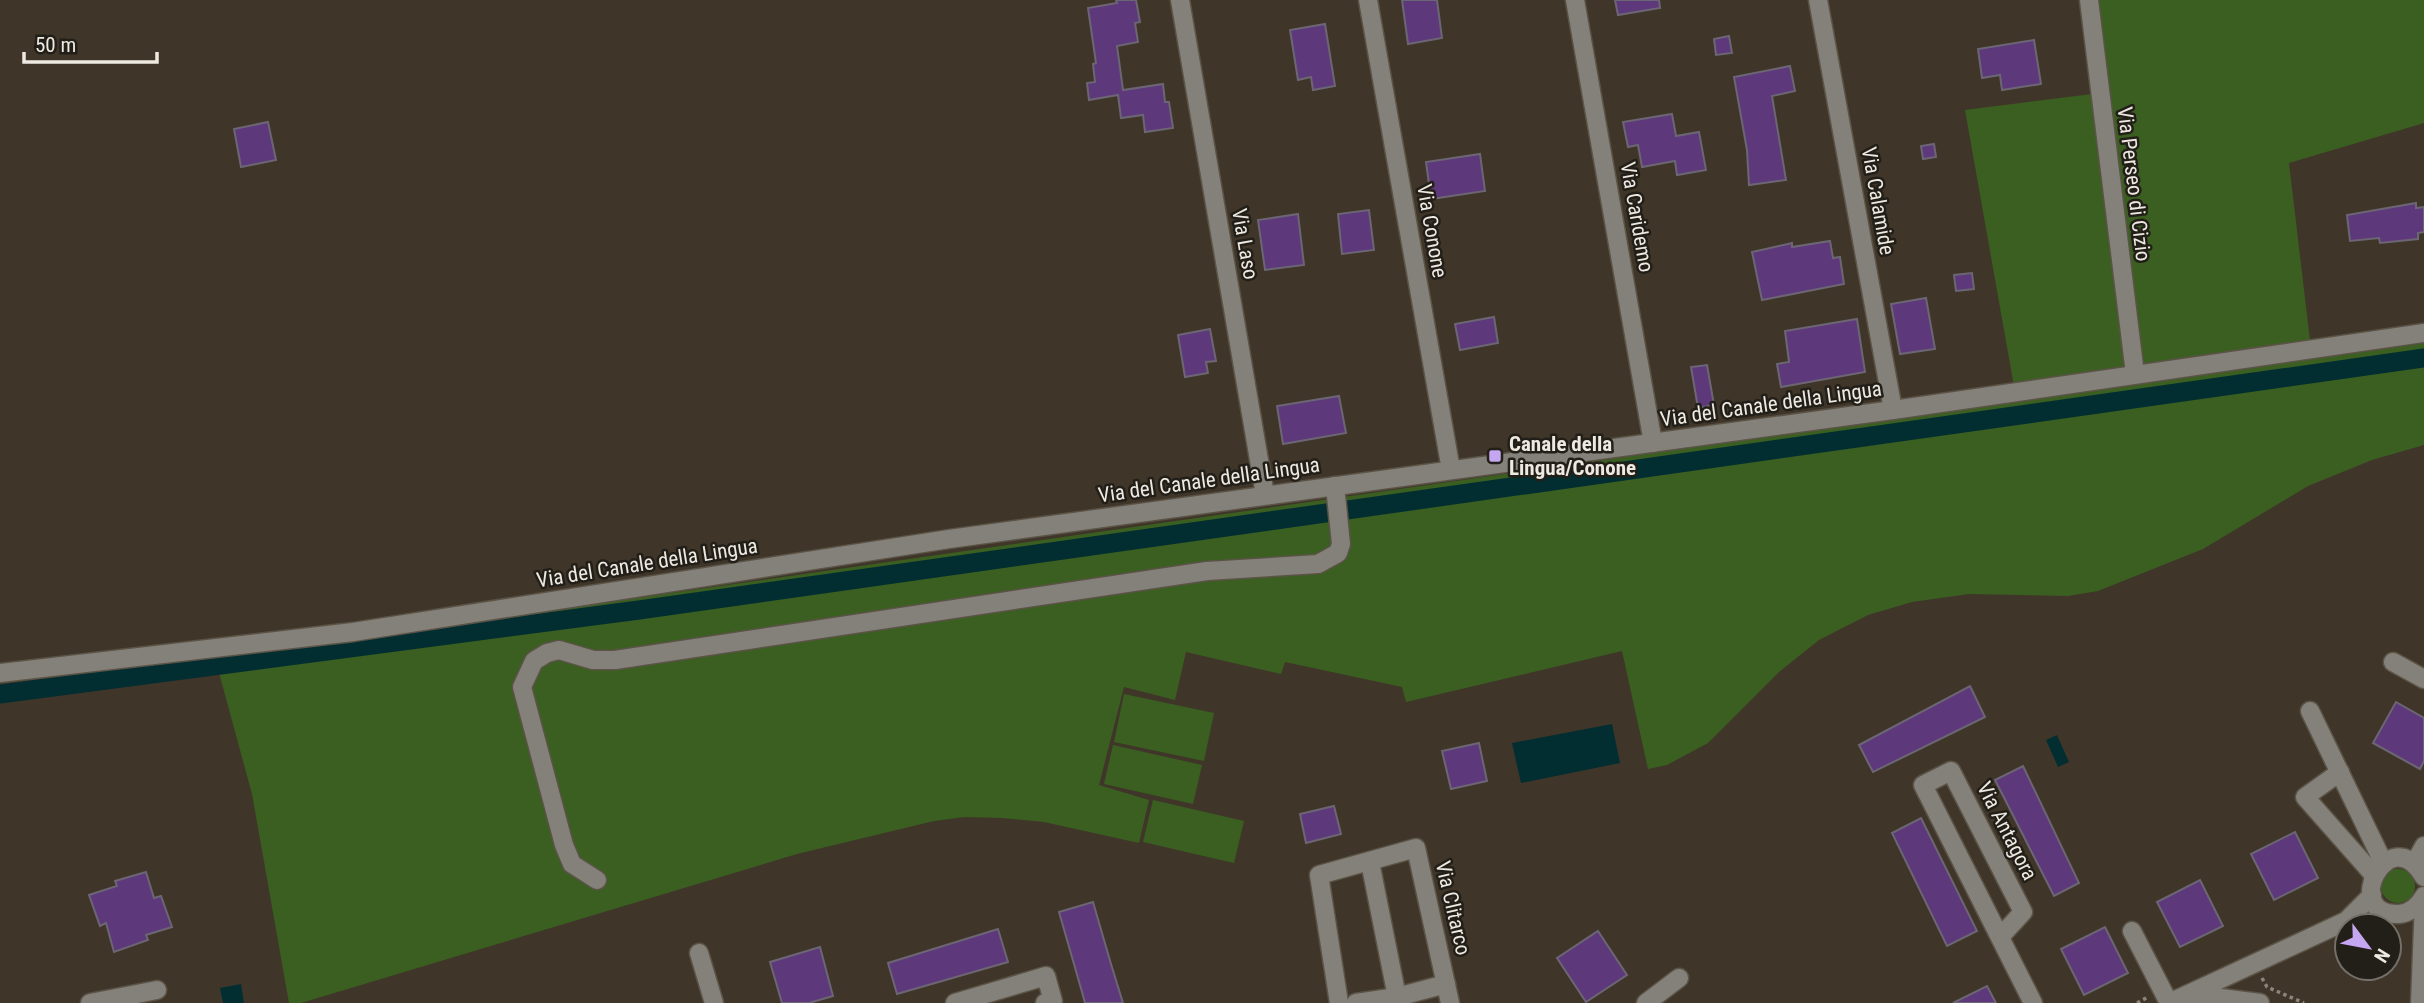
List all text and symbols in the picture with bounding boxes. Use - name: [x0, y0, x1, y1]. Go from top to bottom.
- scale bar: [24, 21, 158, 65]
- text: 50 m: [35, 33, 76, 57]
- street label: Via Perseo di Cizio: [2113, 105, 2155, 263]
- street label: Via Calamide: [1857, 145, 1899, 257]
- street label: Via Caridemo: [1616, 160, 1658, 274]
- street label: Via Conone: [1412, 182, 1452, 280]
- street label: Via Laso: [1227, 207, 1263, 281]
- street label: Via del Canale della Lingua: [1659, 377, 1883, 431]
- place label: Canale della Lingua/Conone: [1509, 432, 1636, 480]
- marker: Canale della Lingua/Conone: [1487, 448, 1503, 464]
- street label: Via del Canale della Lingua: [1097, 453, 1321, 507]
- street label: Via del Canale della Lingua: [535, 534, 759, 592]
- street label: Via Antagora: [1972, 778, 2042, 884]
- street label: Via Clitarco: [1431, 859, 1475, 957]
- north arrow: [2333, 912, 2403, 982]
- text: N: [2369, 945, 2395, 967]

